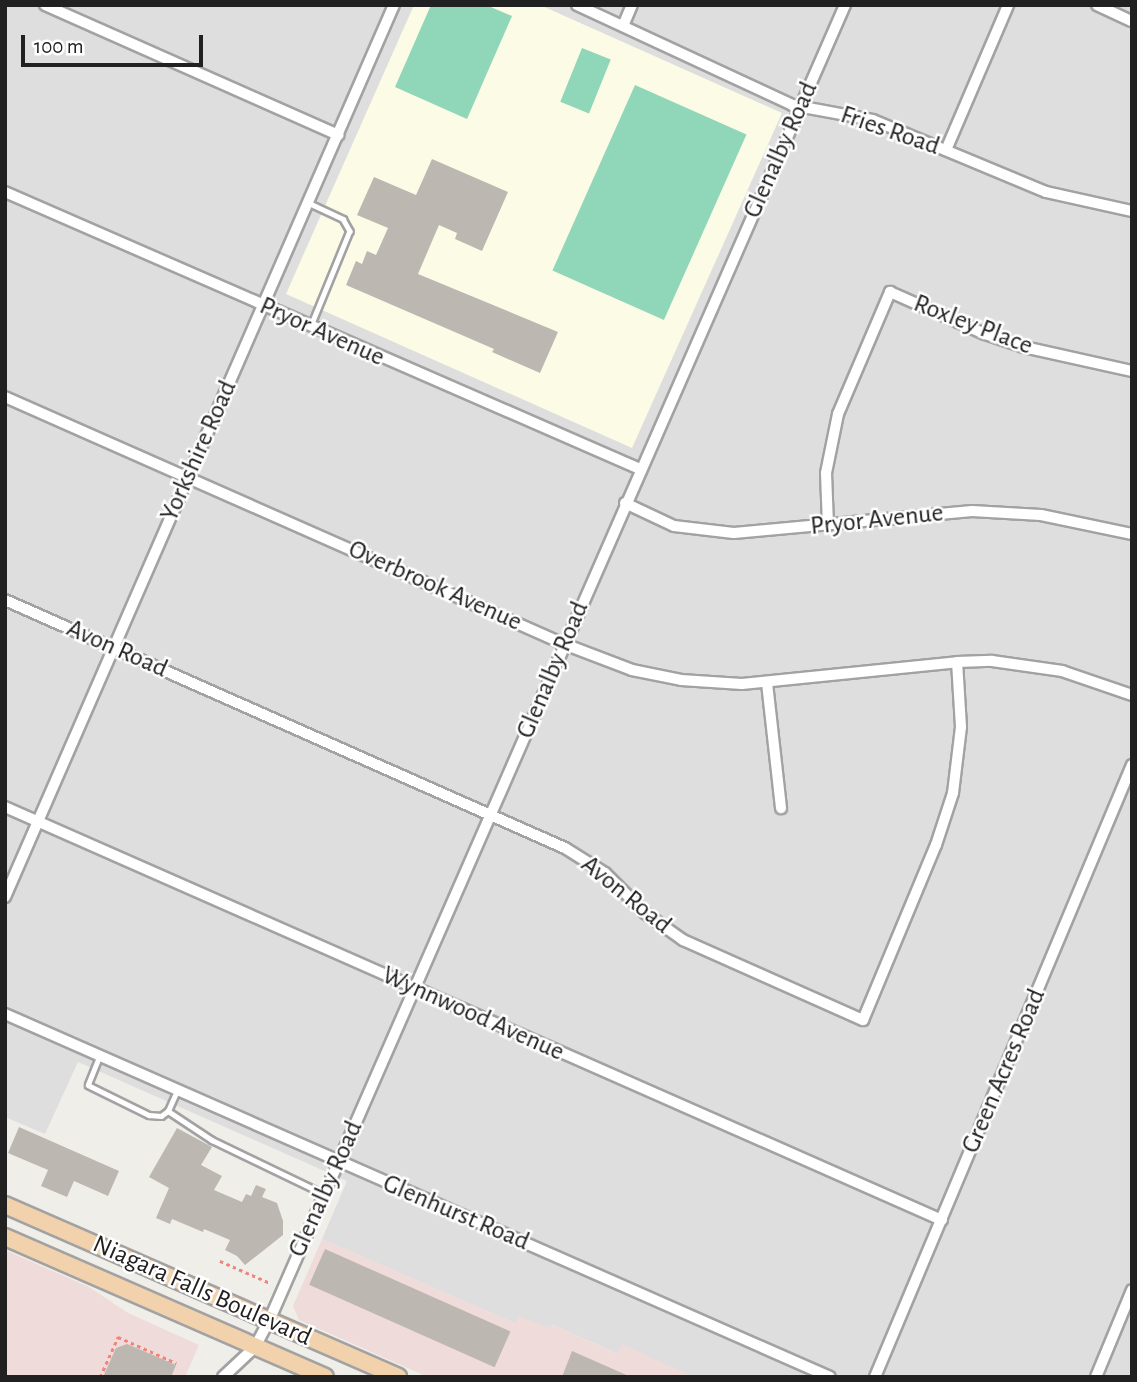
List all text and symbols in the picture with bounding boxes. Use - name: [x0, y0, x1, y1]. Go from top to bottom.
- scale bar: [24, 21, 206, 65]
- text: 100 m: [34, 36, 84, 57]
- street label: Glenalby Road: [737, 77, 825, 223]
- street label: Fries Road: [836, 100, 944, 162]
- street label: Roxley Place: [909, 288, 1037, 362]
- street label: Pryor Avenue: [255, 291, 389, 373]
- street label: Yorkshire Road: [154, 376, 244, 526]
- street label: Pryor Avenue: [809, 498, 945, 542]
- street label: Overbrook Avenue: [343, 534, 527, 638]
- street label: Glenalby Road: [510, 597, 596, 743]
- street label: Avon Road: [62, 613, 172, 685]
- street label: Avon Road: [575, 849, 677, 941]
- street label: Wynnwood Avenue: [377, 960, 569, 1068]
- street label: Green Acres Road: [955, 984, 1053, 1158]
- street label: Glenalby Road: [282, 1116, 370, 1262]
- street label: Glenhurst Road: [378, 1168, 534, 1258]
- street label: Niagara Falls Boulevard: [88, 1229, 316, 1353]

